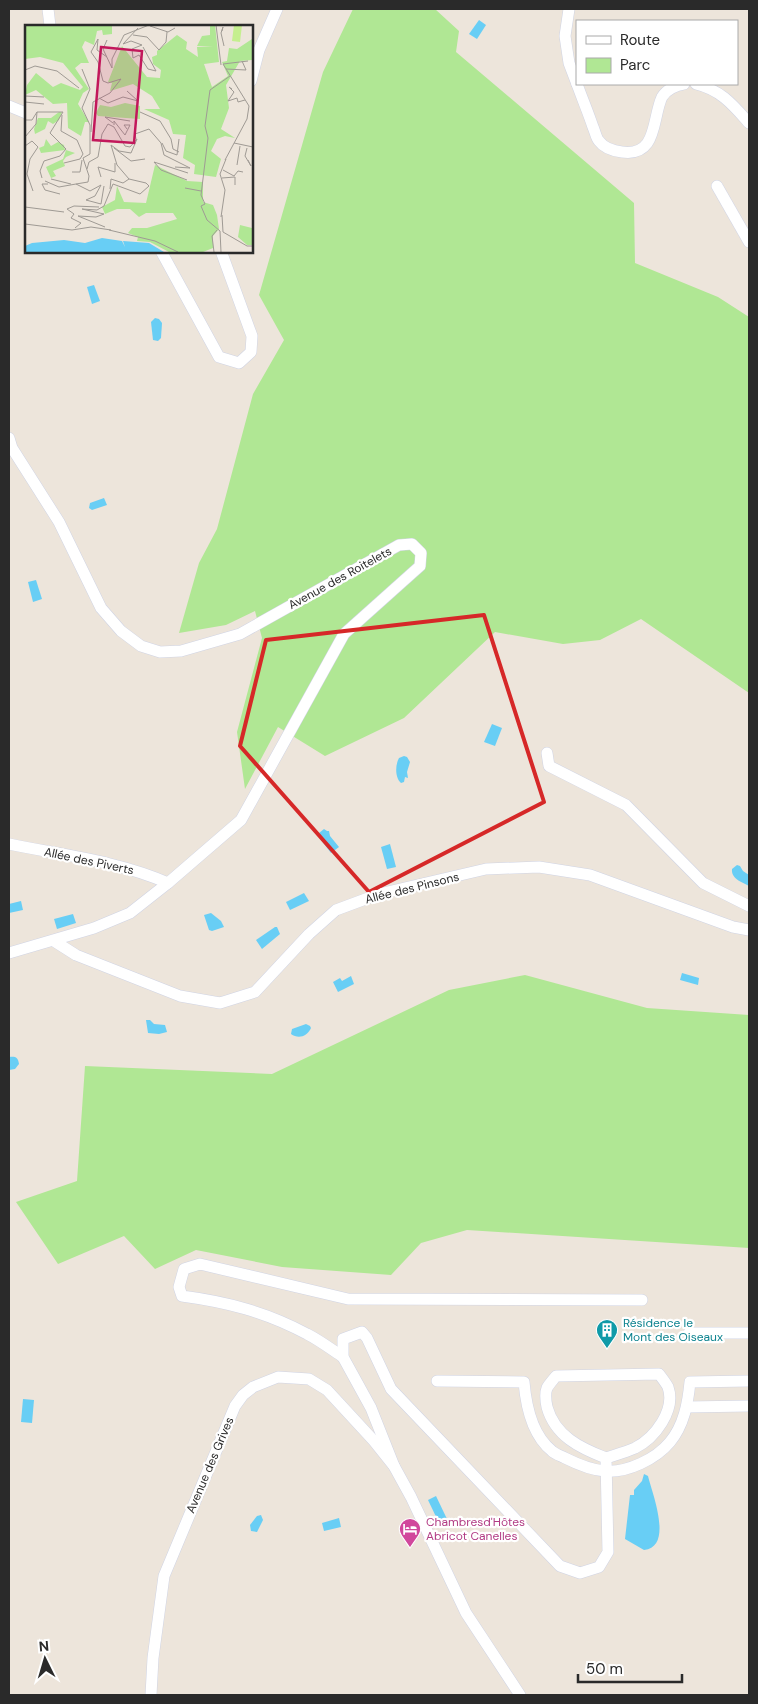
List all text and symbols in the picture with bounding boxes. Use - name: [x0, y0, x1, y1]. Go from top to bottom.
- legend: [576, 20, 738, 85]
- inset map: [25, 25, 252, 252]
- text: Route: [620, 30, 660, 50]
- text: Parc: [620, 55, 650, 75]
- street label: Avenue des Roitelets: [286, 543, 394, 613]
- street label: Allée des Piverts: [43, 844, 135, 878]
- street label: Allée des Pinsons: [363, 869, 461, 907]
- place label: Résidence le Mont des Oiseaux: [623, 1315, 723, 1345]
- building icon: Résidence le Mont des Oiseaux: [595, 1318, 619, 1349]
- street label: Avenue des Grives: [183, 1415, 237, 1515]
- place label: Chambresd'Hôtes Abricot Canelles: [426, 1514, 525, 1544]
- hotel icon: Chambresd'Hôtes Abricot Canelles: [398, 1517, 422, 1548]
- north arrow: [20, 1634, 70, 1684]
- text: N: [38, 1637, 50, 1655]
- scale bar: [578, 1652, 682, 1684]
- text: 50 m: [586, 1659, 623, 1679]

